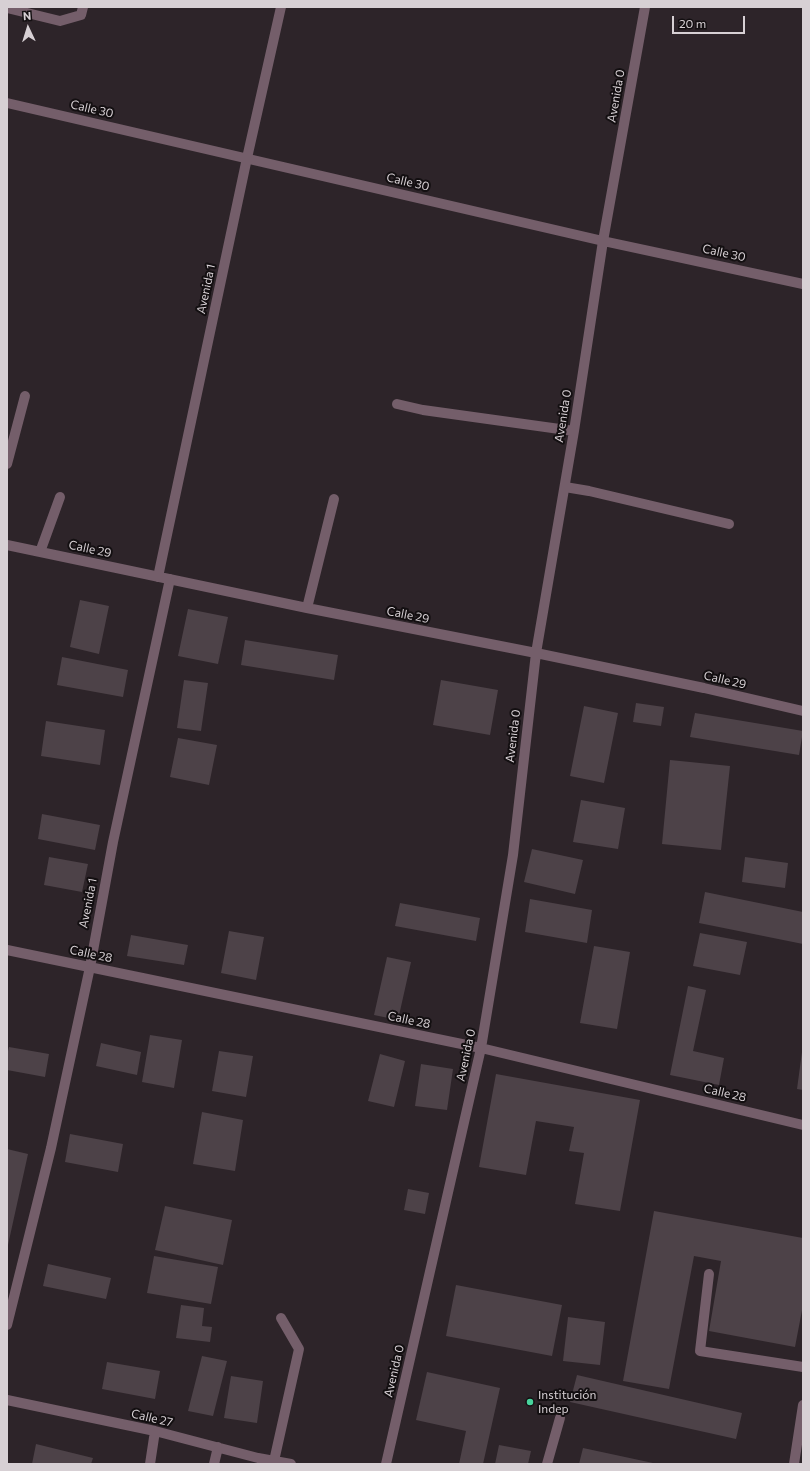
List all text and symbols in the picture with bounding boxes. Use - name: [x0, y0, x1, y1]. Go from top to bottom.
- north arrow: [8, 8, 48, 48]
- scale bar: [674, 8, 747, 34]
- text: N: [23, 9, 32, 22]
- text: 20 m: [679, 16, 706, 30]
- street label: Avenida 0: [604, 68, 628, 124]
- street label: Calle 30: [69, 97, 115, 121]
- street label: Calle 30: [385, 170, 431, 194]
- street label: Calle 30: [701, 241, 747, 265]
- street label: Avenida 1: [194, 263, 218, 315]
- street label: Avenida 0: [552, 389, 574, 443]
- street label: Calle 29: [67, 537, 113, 561]
- street label: Calle 29: [385, 604, 431, 626]
- street label: Calle 29: [702, 668, 748, 692]
- street label: Avenida 0: [503, 709, 523, 763]
- street label: Avenida 1: [76, 877, 100, 929]
- street label: Calle 28: [68, 942, 114, 966]
- street label: Calle 28: [386, 1008, 432, 1032]
- street label: Avenida 0: [453, 1027, 479, 1083]
- street label: Calle 28: [702, 1081, 748, 1105]
- street label: Avenida 0: [381, 1343, 407, 1399]
- place label: Institución Indep: [538, 1388, 596, 1416]
- marker: Institución Indep: [525, 1397, 535, 1407]
- street label: Calle 27: [130, 1406, 174, 1430]

